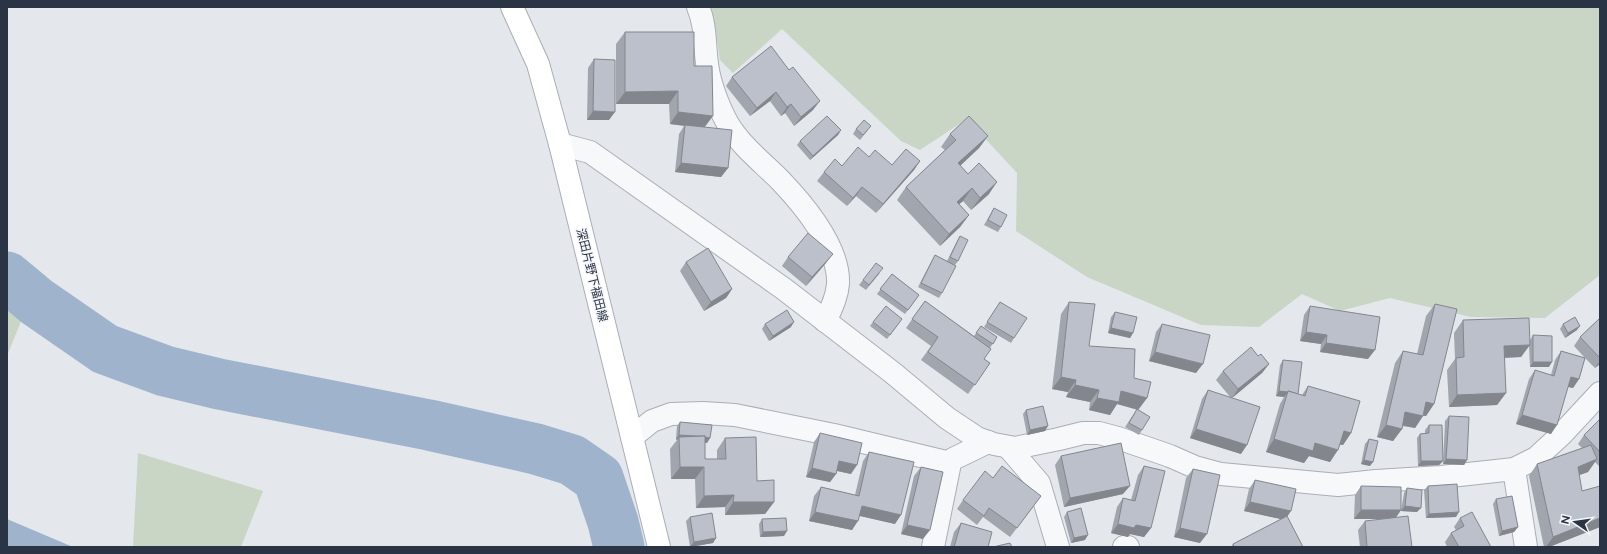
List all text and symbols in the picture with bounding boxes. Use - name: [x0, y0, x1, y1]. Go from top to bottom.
- street label: 深田片野下福田線: [574, 227, 610, 323]
- north arrow: [1555, 502, 1595, 542]
- text: N: [1558, 514, 1573, 525]

